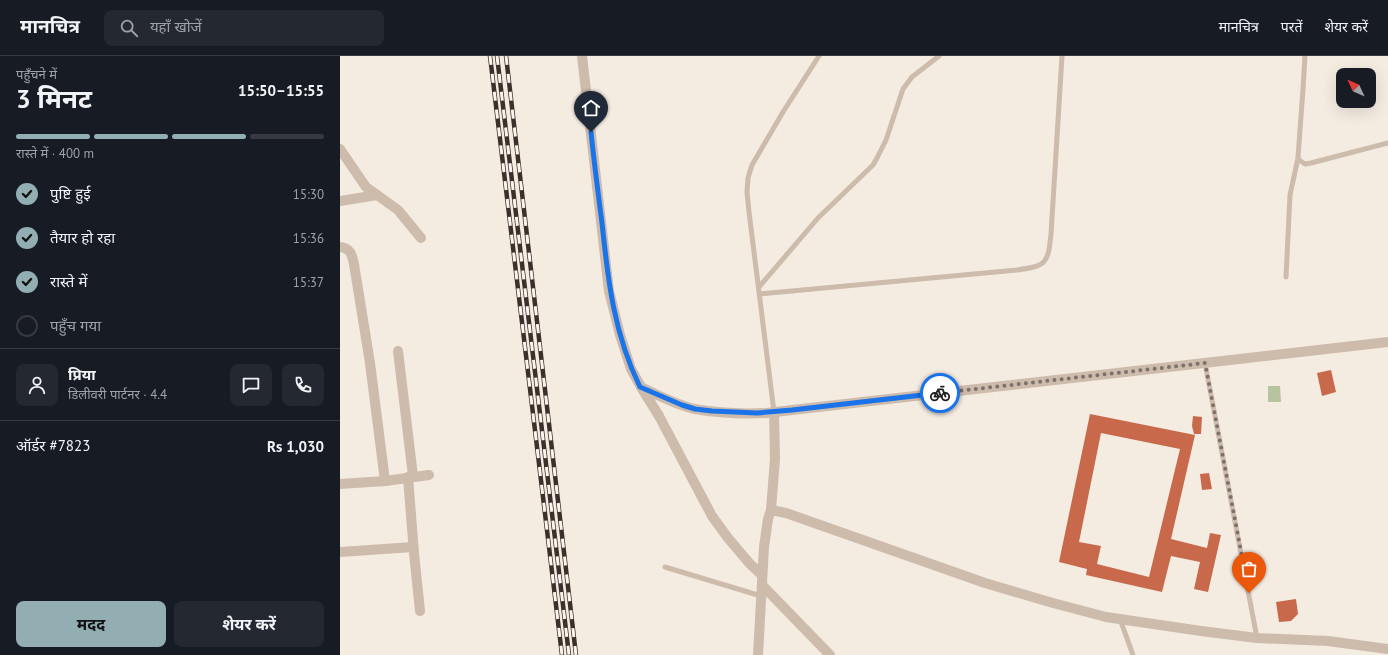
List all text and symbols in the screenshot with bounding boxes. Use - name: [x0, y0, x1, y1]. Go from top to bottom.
- search box: [104, 10, 384, 46]
- text: मानचित्र: [20, 14, 80, 38]
- icon: search: [118, 17, 140, 39]
- text: यहाँ खोजें: [150, 17, 202, 36]
- text: मानचित्र: [1219, 18, 1259, 36]
- text: परतें: [1281, 18, 1302, 36]
- text: शेयर करें: [1324, 18, 1368, 36]
- text: पहुँचने में: [16, 66, 57, 83]
- north arrow: [1336, 68, 1376, 108]
- map controls: [1336, 68, 1376, 108]
- text: 15:50–15:55: [238, 81, 324, 100]
- text: 3 मिनट: [16, 82, 92, 115]
- pin: [574, 91, 608, 132]
- icon: home: [580, 97, 602, 119]
- text: रास्ते में · 400 m: [16, 145, 94, 162]
- icon: check: [16, 183, 38, 205]
- text: पुष्टि हुई: [50, 184, 91, 203]
- text: 15:30: [293, 186, 324, 203]
- icon: check: [16, 227, 38, 249]
- text: तैयार हो रहा: [50, 228, 115, 247]
- text: 15:36: [293, 230, 324, 247]
- icon: check: [16, 271, 38, 293]
- text: रास्ते में: [50, 272, 87, 291]
- text: 15:37: [293, 274, 324, 291]
- text: पहुँच गया: [50, 316, 101, 335]
- button: person: [16, 364, 58, 406]
- button: chat: [230, 364, 272, 406]
- button: phone: [282, 364, 324, 406]
- text: प्रिया: [68, 365, 96, 384]
- courier: [920, 373, 960, 413]
- icon: bike: [929, 382, 951, 404]
- text: डिलीवरी पार्टनर · 4.4: [68, 386, 167, 403]
- text: ऑर्डर #7823: [16, 436, 90, 455]
- text: Rs 1,030: [267, 437, 324, 456]
- pin: [1232, 552, 1266, 593]
- icon: bag: [1238, 558, 1260, 580]
- button: मदद: [16, 601, 166, 647]
- button: शेयर करें: [174, 601, 324, 647]

